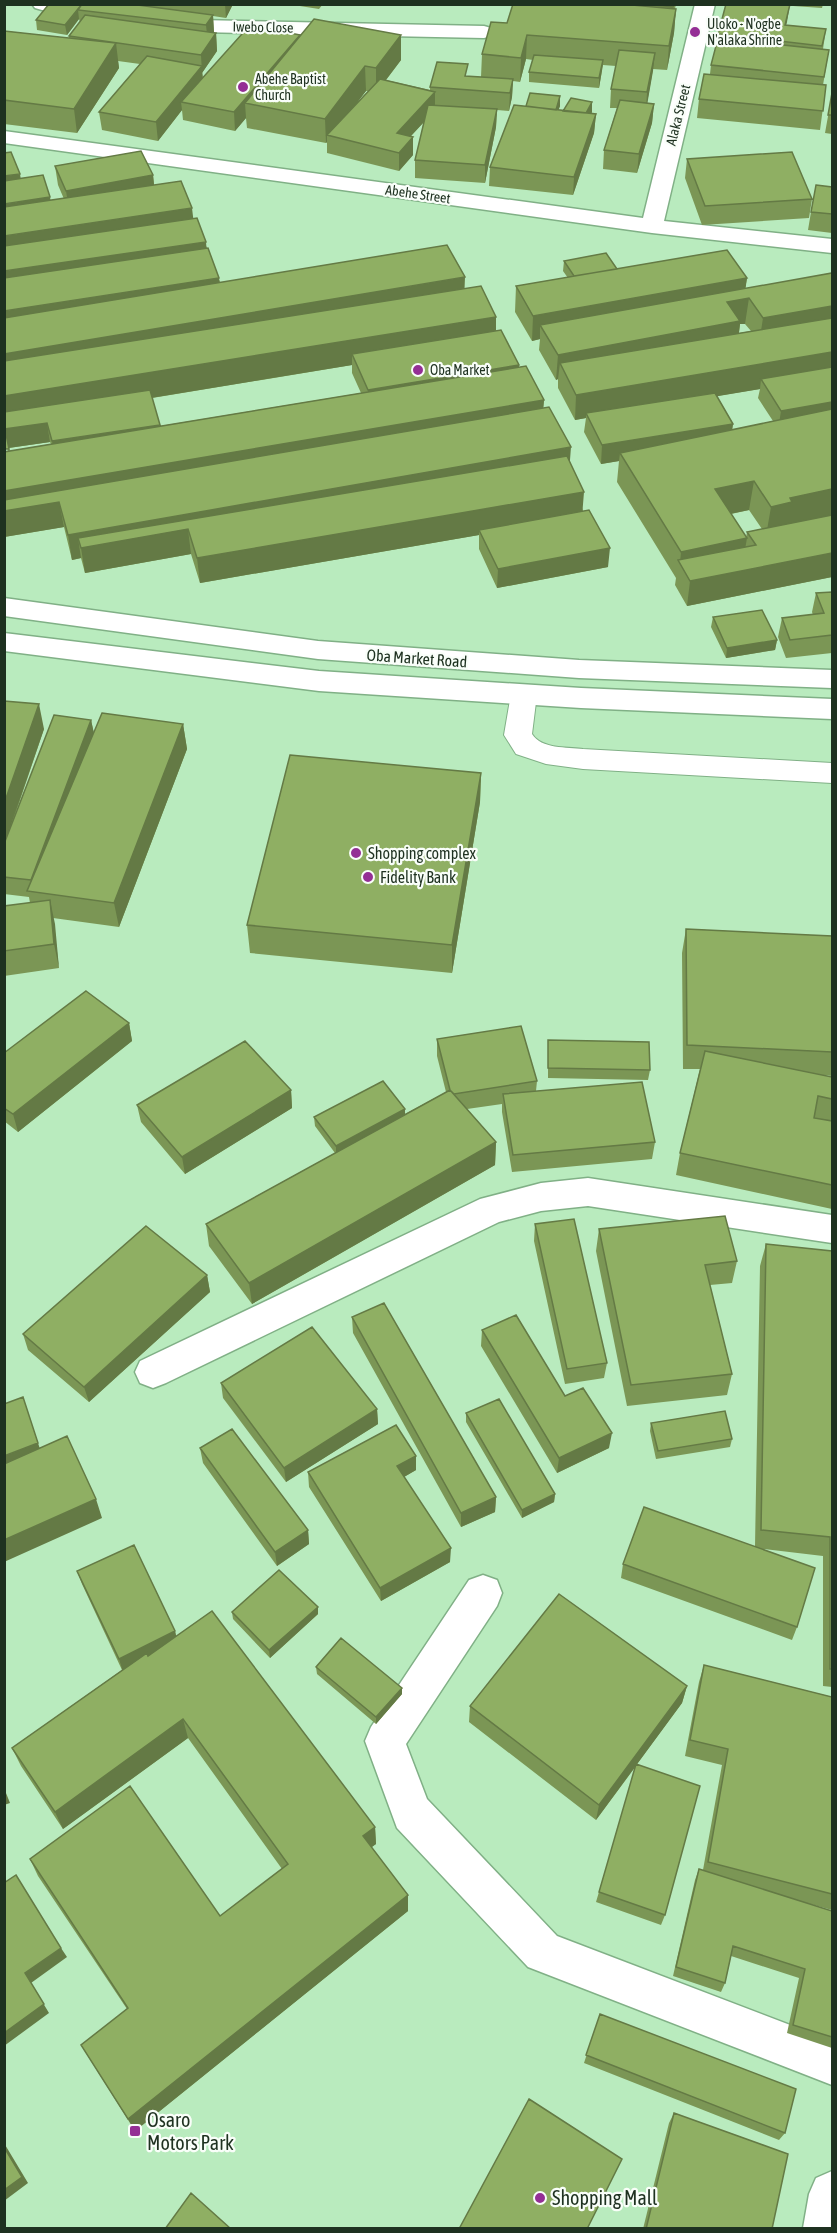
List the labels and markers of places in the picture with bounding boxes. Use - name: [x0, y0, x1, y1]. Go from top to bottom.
- place label: Uloko - N'ogbe N'alaka Shrine: [707, 16, 782, 48]
- marker: Uloko - N'ogbe N'alaka Shrine: [688, 25, 702, 39]
- place label: Abehe Baptist Church: [255, 71, 326, 103]
- marker: Abehe Baptist Church: [236, 80, 250, 94]
- place label: Oba Market: [430, 362, 490, 378]
- marker: Oba Market: [411, 363, 425, 377]
- place label: Shopping complex: [368, 844, 476, 863]
- marker: Shopping complex: [349, 846, 363, 860]
- place label: Fidelity Bank: [380, 868, 456, 887]
- marker: Fidelity Bank: [361, 870, 375, 884]
- place label: Osaro Motors Park: [147, 2108, 234, 2154]
- marker: Osaro Motors Park: [128, 2124, 142, 2138]
- place label: Shopping Mall: [552, 2186, 658, 2209]
- marker: Shopping Mall: [533, 2191, 547, 2205]

